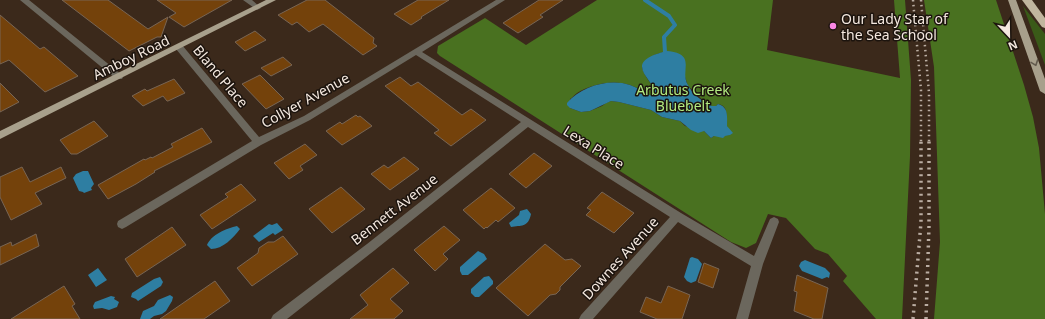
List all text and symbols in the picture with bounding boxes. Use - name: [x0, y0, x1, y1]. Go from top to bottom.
- place label: Our Lady Star of the Sea School: [841, 9, 949, 44]
- north arrow: [989, 16, 1029, 56]
- marker: Our Lady Star of the Sea School: [828, 21, 838, 31]
- street label: Amboy Road: [89, 30, 173, 84]
- text: N: [1006, 37, 1020, 54]
- street label: Bland Place: [189, 41, 253, 111]
- one-way arrow: [1030, 59, 1038, 66]
- street label: Collyer Avenue: [257, 68, 353, 132]
- park label: Arbutus Creek Bluebelt: [636, 80, 730, 115]
- street label: Lexa Place: [560, 121, 628, 173]
- street label: Bennett Avenue: [347, 169, 441, 249]
- street label: Downes Avenue: [578, 212, 662, 304]

